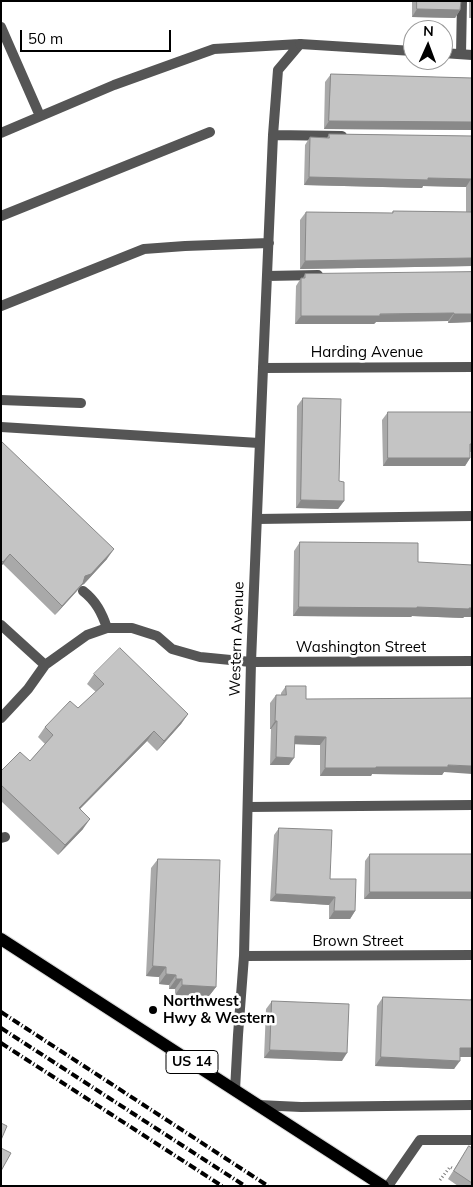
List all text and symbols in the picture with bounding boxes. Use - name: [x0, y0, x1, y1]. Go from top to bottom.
- scale bar: [22, 20, 174, 52]
- north arrow: [403, 20, 453, 70]
- text: N: [423, 22, 434, 40]
- text: 50 m: [28, 29, 63, 48]
- street label: Harding Avenue: [311, 343, 423, 361]
- street label: Western Avenue: [226, 581, 248, 697]
- street label: Washington Street: [296, 638, 426, 656]
- street label: Brown Street: [312, 932, 404, 950]
- place label: Northwest Hwy & Western: [163, 992, 275, 1027]
- marker: Northwest Hwy & Western: [147, 1004, 159, 1016]
- road number: US 14: [166, 1050, 218, 1074]

